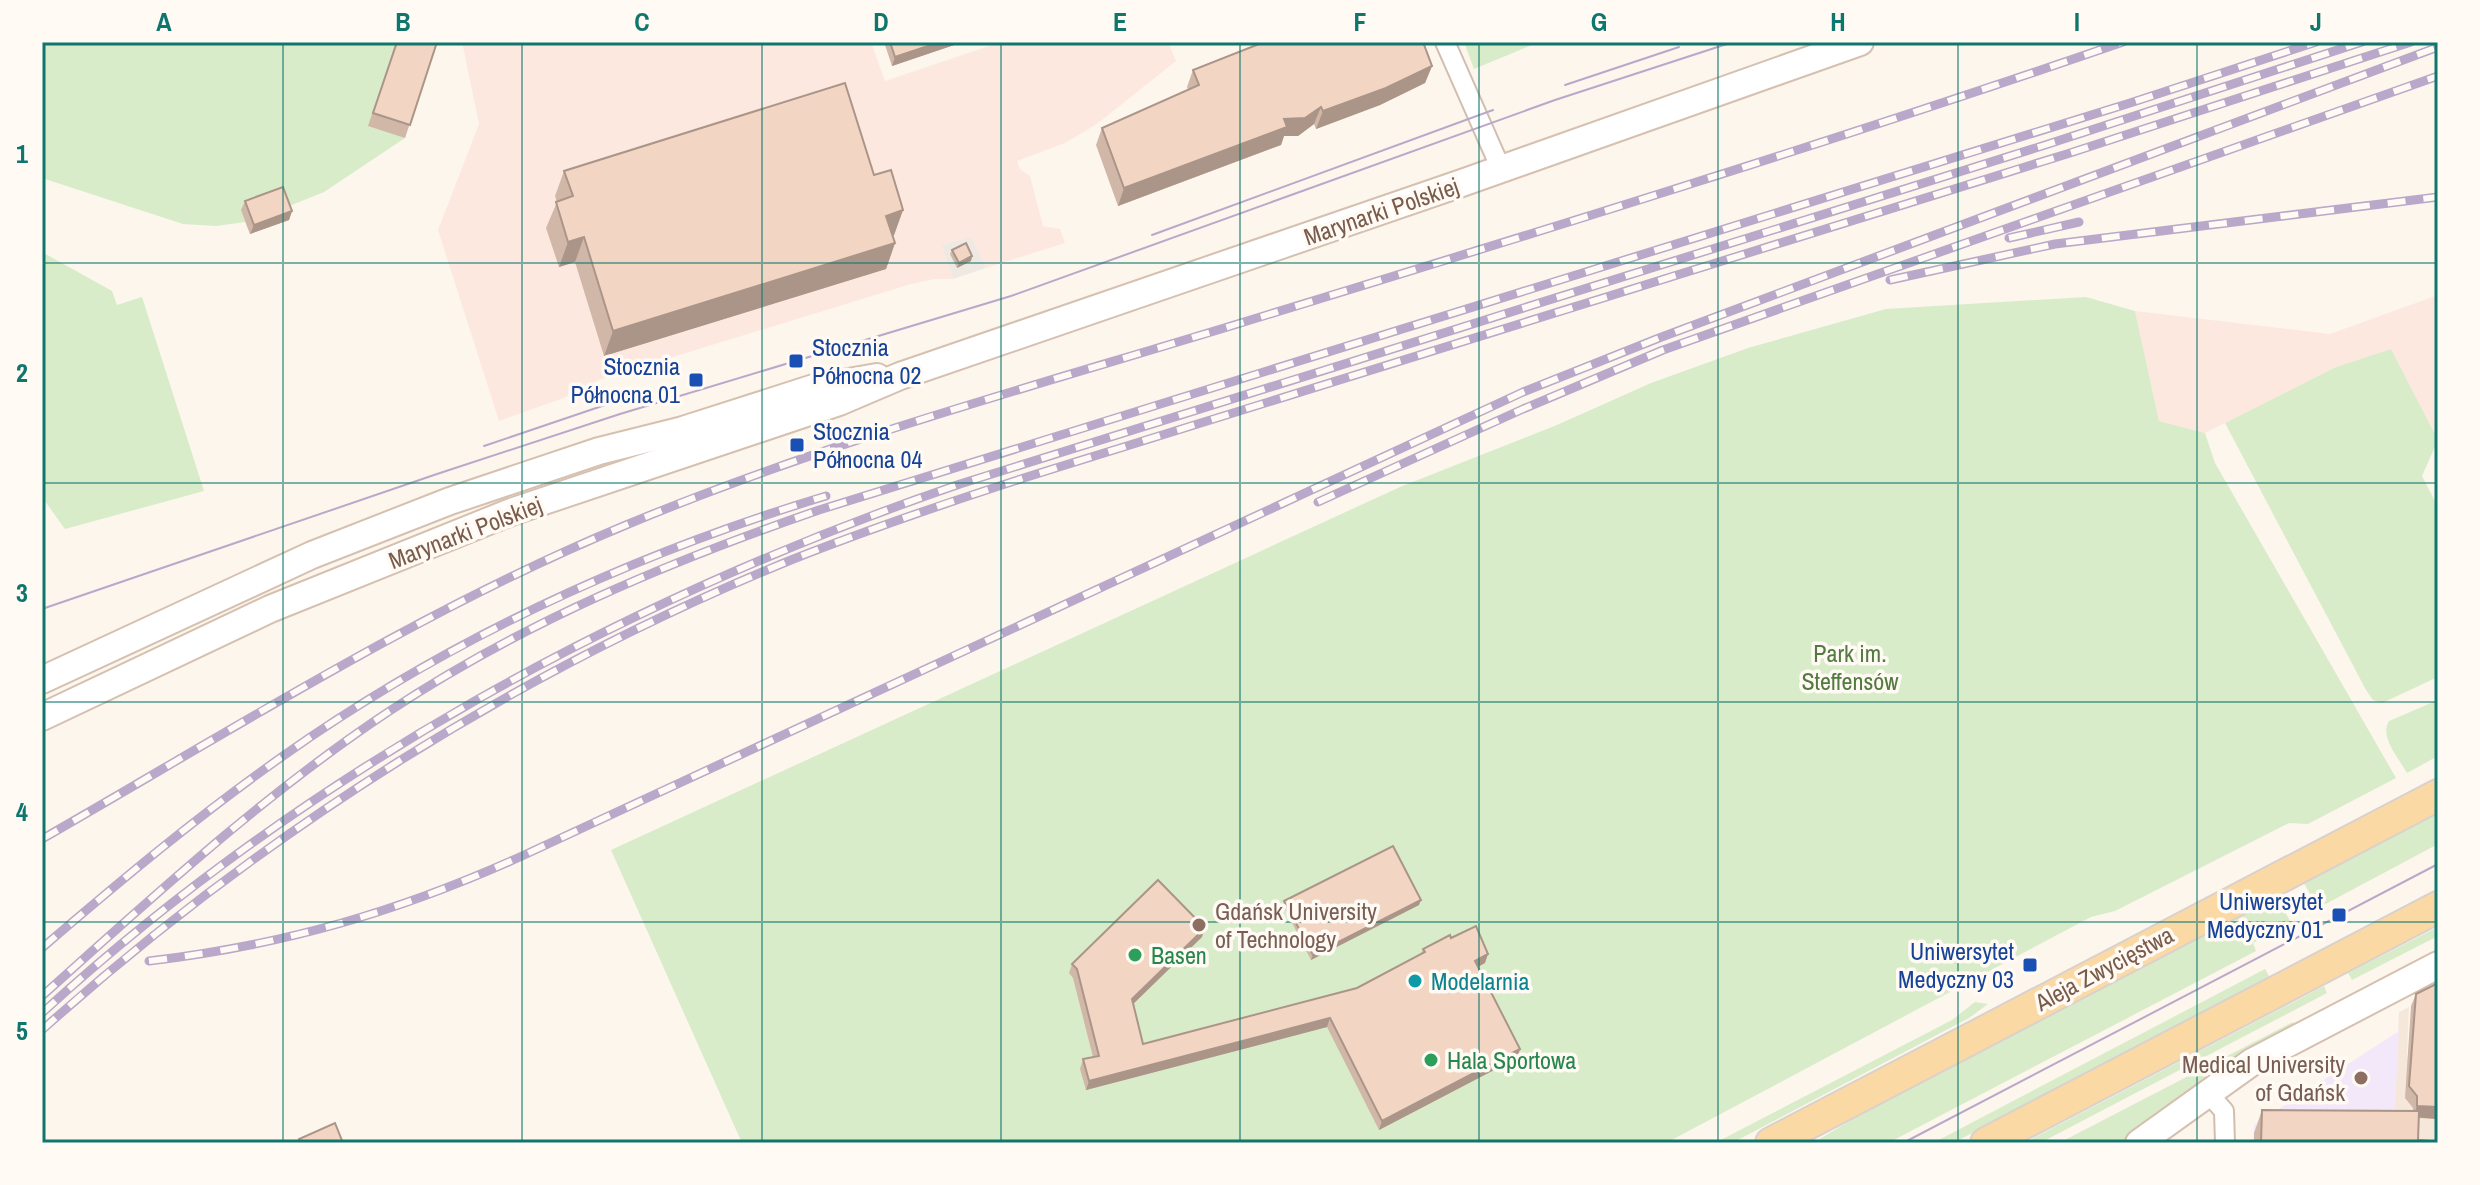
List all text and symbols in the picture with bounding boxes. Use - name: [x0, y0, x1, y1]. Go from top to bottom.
- text: A: [156, 4, 172, 39]
- text: B: [395, 4, 411, 39]
- text: C: [634, 4, 650, 39]
- text: D: [873, 4, 889, 39]
- text: E: [1113, 4, 1127, 39]
- text: F: [1353, 4, 1367, 39]
- text: G: [1591, 4, 1607, 39]
- text: H: [1830, 4, 1846, 39]
- text: I: [2074, 4, 2080, 39]
- text: J: [2310, 4, 2322, 39]
- text: 1: [16, 136, 28, 171]
- street label: Marynarki Polskiej: [1299, 170, 1463, 252]
- place label: Stocznia Północna 02: [812, 331, 921, 391]
- place label: Stocznia Północna 01: [571, 350, 680, 410]
- marker: Stocznia Północna 02: [787, 352, 805, 370]
- text: 2: [16, 355, 28, 390]
- marker: Stocznia Północna 01: [687, 371, 705, 389]
- place label: Stocznia Północna 04: [813, 415, 922, 475]
- marker: Stocznia Północna 04: [788, 436, 806, 454]
- street label: Marynarki Polskiej: [384, 488, 546, 576]
- text: 3: [16, 575, 28, 610]
- park label: Park im. Steffensów: [1801, 637, 1899, 697]
- text: 4: [16, 794, 28, 829]
- place label: Uniwersytet Medyczny 01: [2207, 885, 2324, 945]
- place label: Gdańsk University of Technology: [1215, 895, 1377, 955]
- marker: Uniwersytet Medyczny 01: [2330, 906, 2348, 924]
- marker: Gdańsk University of Technology: [1190, 916, 1208, 934]
- street label: Aleja Zwycięstwa: [2028, 918, 2179, 1018]
- place label: Uniwersytet Medyczny 03: [1898, 935, 2015, 995]
- place label: Basen: [1151, 939, 1207, 971]
- marker: Basen: [1126, 946, 1144, 964]
- marker: Uniwersytet Medyczny 03: [2021, 956, 2039, 974]
- place label: Modelarnia: [1431, 965, 1530, 997]
- marker: Modelarnia: [1406, 972, 1424, 990]
- text: 5: [16, 1013, 28, 1048]
- place label: Hala Sportowa: [1447, 1044, 1576, 1076]
- place label: Medical University of Gdańsk: [2182, 1048, 2345, 1108]
- marker: Hala Sportowa: [1422, 1051, 1440, 1069]
- marker: Medical University of Gdańsk: [2352, 1069, 2370, 1087]

